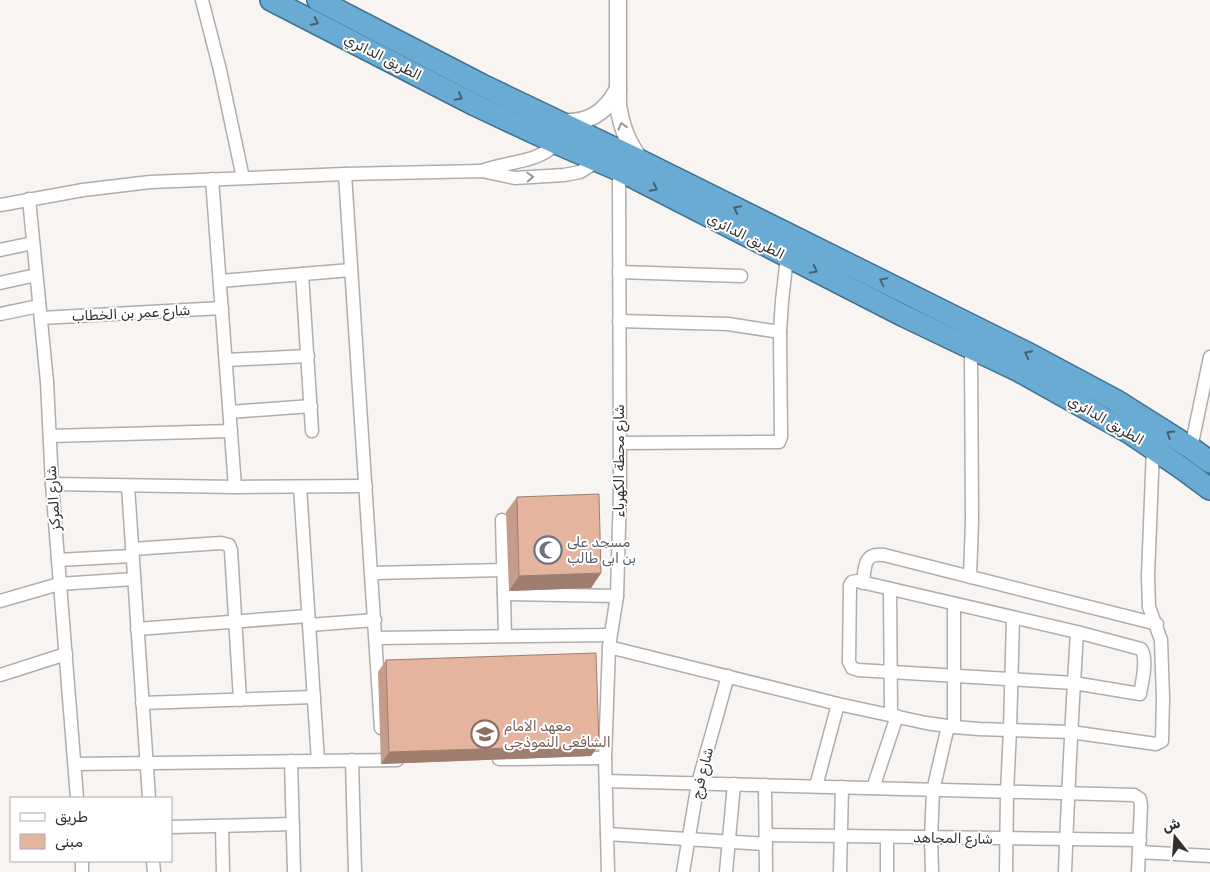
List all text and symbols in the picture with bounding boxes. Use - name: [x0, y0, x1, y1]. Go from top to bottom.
- one-way arrow: [310, 16, 319, 26]
- street label: الطريق الدائري: [341, 31, 424, 85]
- one-way arrow: [454, 91, 463, 101]
- one-way arrow: [618, 123, 628, 131]
- one-way arrow: [526, 172, 534, 183]
- one-way arrow: [648, 182, 657, 192]
- one-way arrow: [734, 205, 743, 215]
- street label: الطريق الدائري: [704, 210, 787, 264]
- one-way arrow: [809, 264, 818, 275]
- one-way arrow: [879, 277, 888, 288]
- street label: شارع عمر بن الخطاب: [71, 302, 191, 327]
- one-way arrow: [1025, 350, 1034, 360]
- street label: الطريق الدائري: [1064, 392, 1147, 450]
- street label: شارع محطة الكهرباء: [611, 404, 630, 518]
- one-way arrow: [1166, 431, 1175, 441]
- street label: شارع المركز: [43, 465, 66, 532]
- place label: مسجد على بن ابى طالب: [567, 534, 636, 567]
- mosque icon: مسجد على بن ابى طالب: [533, 535, 563, 565]
- place label: معهد الامام الشافعى النموذجى: [504, 718, 611, 751]
- school or university icon: معهد الامام الشافعى النموذجى: [470, 719, 500, 749]
- street label: شارع فرج: [688, 746, 719, 801]
- legend: [10, 797, 172, 862]
- text: طريق: [55, 808, 88, 826]
- north arrow: [1150, 812, 1200, 862]
- text: ش: [1160, 814, 1183, 836]
- street label: شارع المجاهد: [913, 829, 993, 850]
- text: مبنى: [55, 833, 83, 851]

